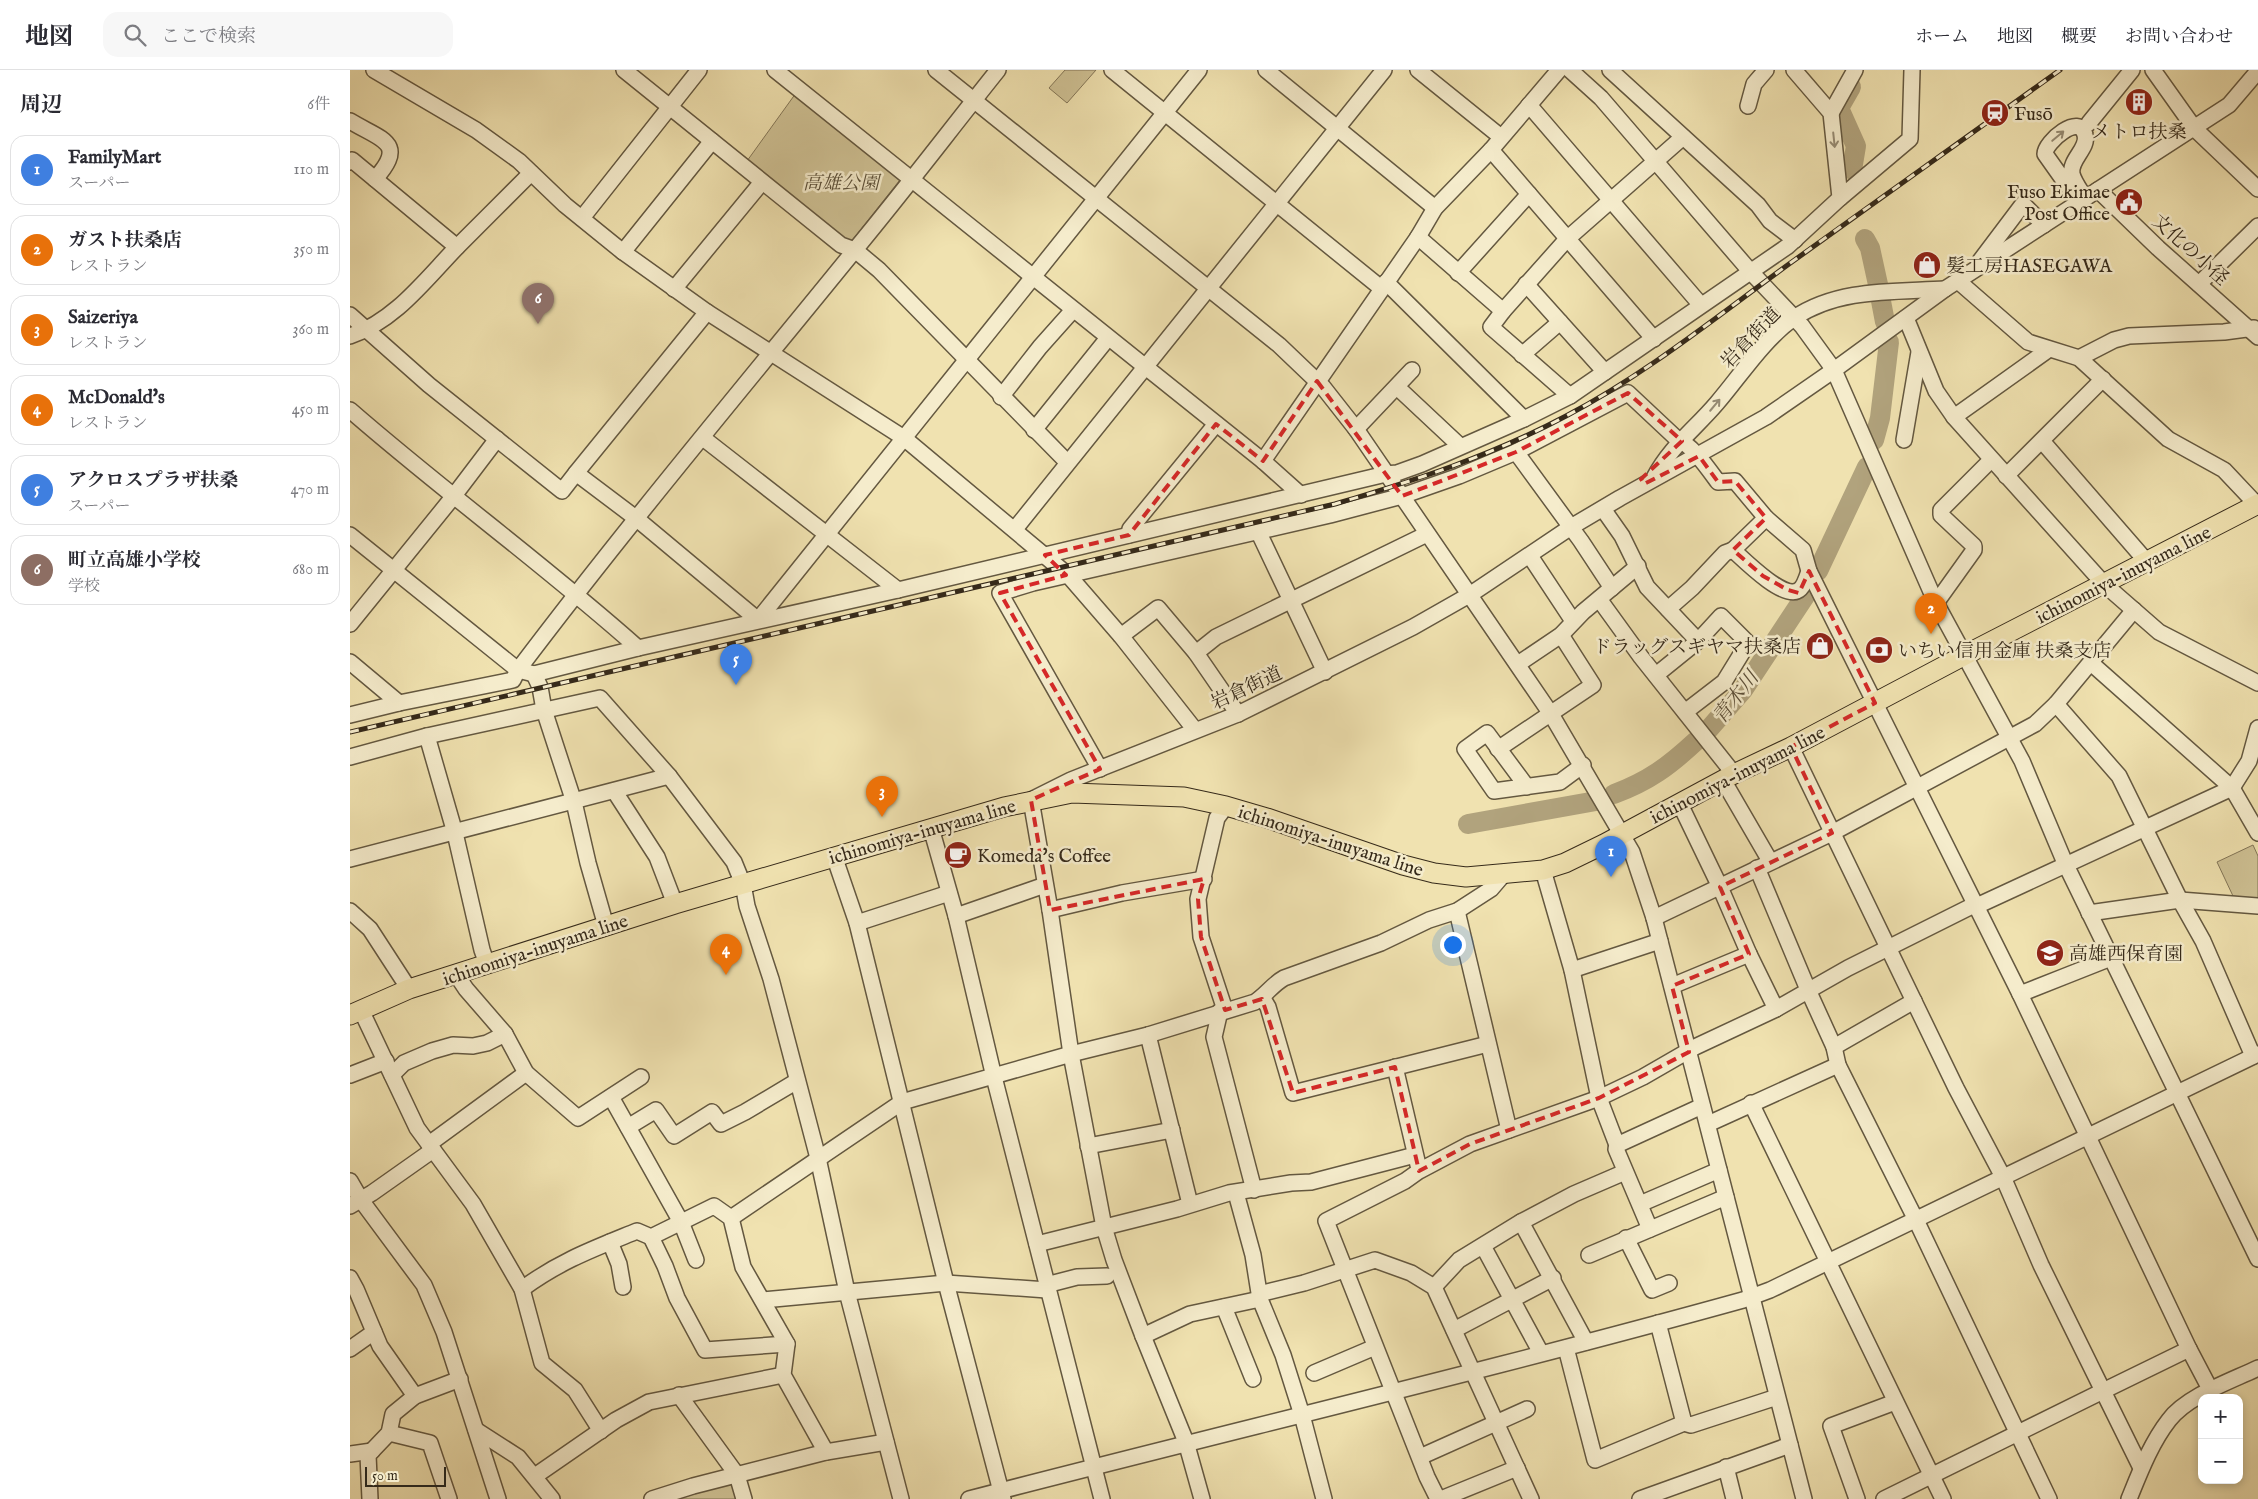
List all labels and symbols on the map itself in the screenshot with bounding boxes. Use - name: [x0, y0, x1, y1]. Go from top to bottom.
- building icon: メトロ扶桑: [2124, 87, 2154, 117]
- station icon: Fusō: [1980, 98, 2010, 128]
- place label: Fusō: [2014, 103, 2053, 127]
- place label: メトロ扶桑: [2091, 121, 2187, 145]
- one-way arrow: [2052, 130, 2065, 141]
- one-way arrow: [1829, 132, 1839, 148]
- park label: 高雄公園: [803, 172, 882, 196]
- place label: Fuso Ekimae Post Office: [2007, 181, 2110, 227]
- public building icon: Fuso Ekimae Post Office: [2114, 187, 2144, 217]
- street label: 文化の小径: [2146, 210, 2233, 291]
- shop icon: 髪工房HASEGAWA: [1912, 250, 1942, 280]
- place label: 髪工房HASEGAWA: [1946, 255, 2113, 279]
- pin: 6: [522, 283, 554, 324]
- street label: 岩倉街道: [1716, 303, 1786, 374]
- one-way arrow: [1710, 399, 1721, 412]
- street label: ichinomiya-inuyama line: [2032, 521, 2216, 630]
- pin: 2: [1915, 593, 1947, 634]
- shop icon: ドラッグスギヤマ扶桑店: [1805, 631, 1835, 661]
- bank icon: いちい信用金庫 扶桑支店: [1864, 635, 1894, 665]
- place label: ドラッグスギヤマ扶桑店: [1593, 636, 1801, 660]
- place label: いちい信用金庫 扶桑支店: [1898, 640, 2111, 664]
- pin: 5: [720, 644, 752, 685]
- street label: 岩倉街道: [1207, 662, 1286, 716]
- water label: 青木川: [1708, 665, 1766, 729]
- street label: ichinomiya-inuyama line: [1646, 721, 1830, 830]
- pin: 3: [866, 776, 898, 817]
- street label: ichinomiya-inuyama line: [826, 795, 1019, 871]
- street label: ichinomiya-inuyama line: [1235, 801, 1426, 883]
- pin: 1: [1595, 836, 1627, 877]
- cafe icon: Komeda's Coffee: [943, 840, 973, 870]
- place label: Komeda's Coffee: [977, 845, 1111, 869]
- street label: ichinomiya-inuyama line: [440, 910, 631, 992]
- your location: [1440, 932, 1466, 958]
- pin: 4: [710, 934, 742, 975]
- school or university icon: 高雄西保育園: [2035, 938, 2065, 968]
- place label: 高雄西保育園: [2069, 943, 2183, 967]
- scale bar: [365, 1464, 446, 1487]

